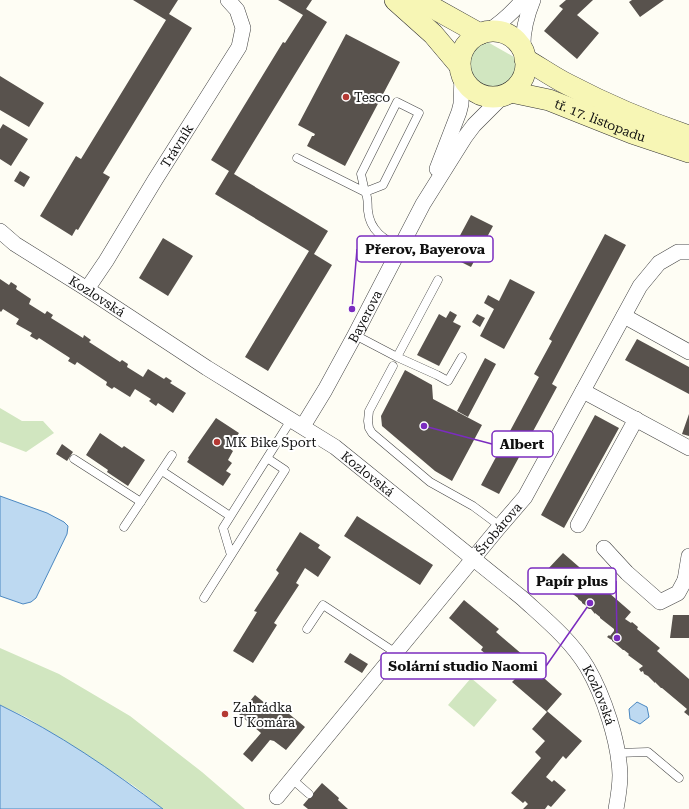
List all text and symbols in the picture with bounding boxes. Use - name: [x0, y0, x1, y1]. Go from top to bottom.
- place label: Tesco: [354, 90, 390, 105]
- marker: Tesco: [341, 92, 351, 102]
- street label: tř. 17. listopadu: [552, 96, 648, 145]
- street label: Trávník: [158, 121, 196, 171]
- callout: Přerov, Bayerova: [357, 236, 493, 262]
- text: Přerov, Bayerova: [365, 241, 486, 257]
- street label: Kozlovská: [66, 273, 128, 320]
- street label: Bayerova: [345, 288, 385, 345]
- callout: Albert: [492, 431, 553, 457]
- place label: MK Bike Sport: [225, 435, 316, 450]
- text: Albert: [500, 436, 545, 452]
- marker: MK Bike Sport: [212, 437, 222, 447]
- street label: Kozlovská: [338, 448, 397, 500]
- street label: Šrobárova: [472, 499, 525, 558]
- callout: Papír plus: [528, 568, 616, 594]
- text: Papír plus: [536, 573, 608, 589]
- callout: Solární studio Naomi: [381, 653, 546, 679]
- text: Solární studio Naomi: [388, 658, 538, 674]
- street label: Kozlovská: [579, 662, 618, 727]
- place label: Zahrádka U Komára: [233, 700, 295, 730]
- marker: Zahrádka U Komára: [220, 709, 230, 719]

